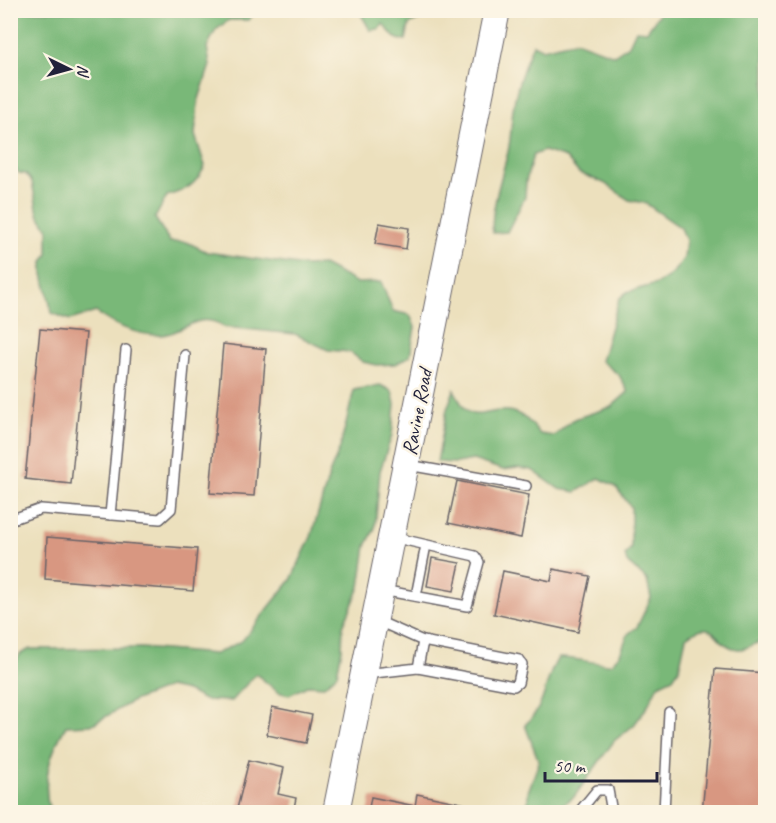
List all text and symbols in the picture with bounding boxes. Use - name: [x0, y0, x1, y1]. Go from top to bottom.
- north arrow: [39, 39, 99, 99]
- text: N: [72, 64, 93, 79]
- street label: Ravine Road: [396, 364, 439, 457]
- scale bar: [545, 745, 658, 783]
- text: 50 m: [554, 755, 587, 777]

